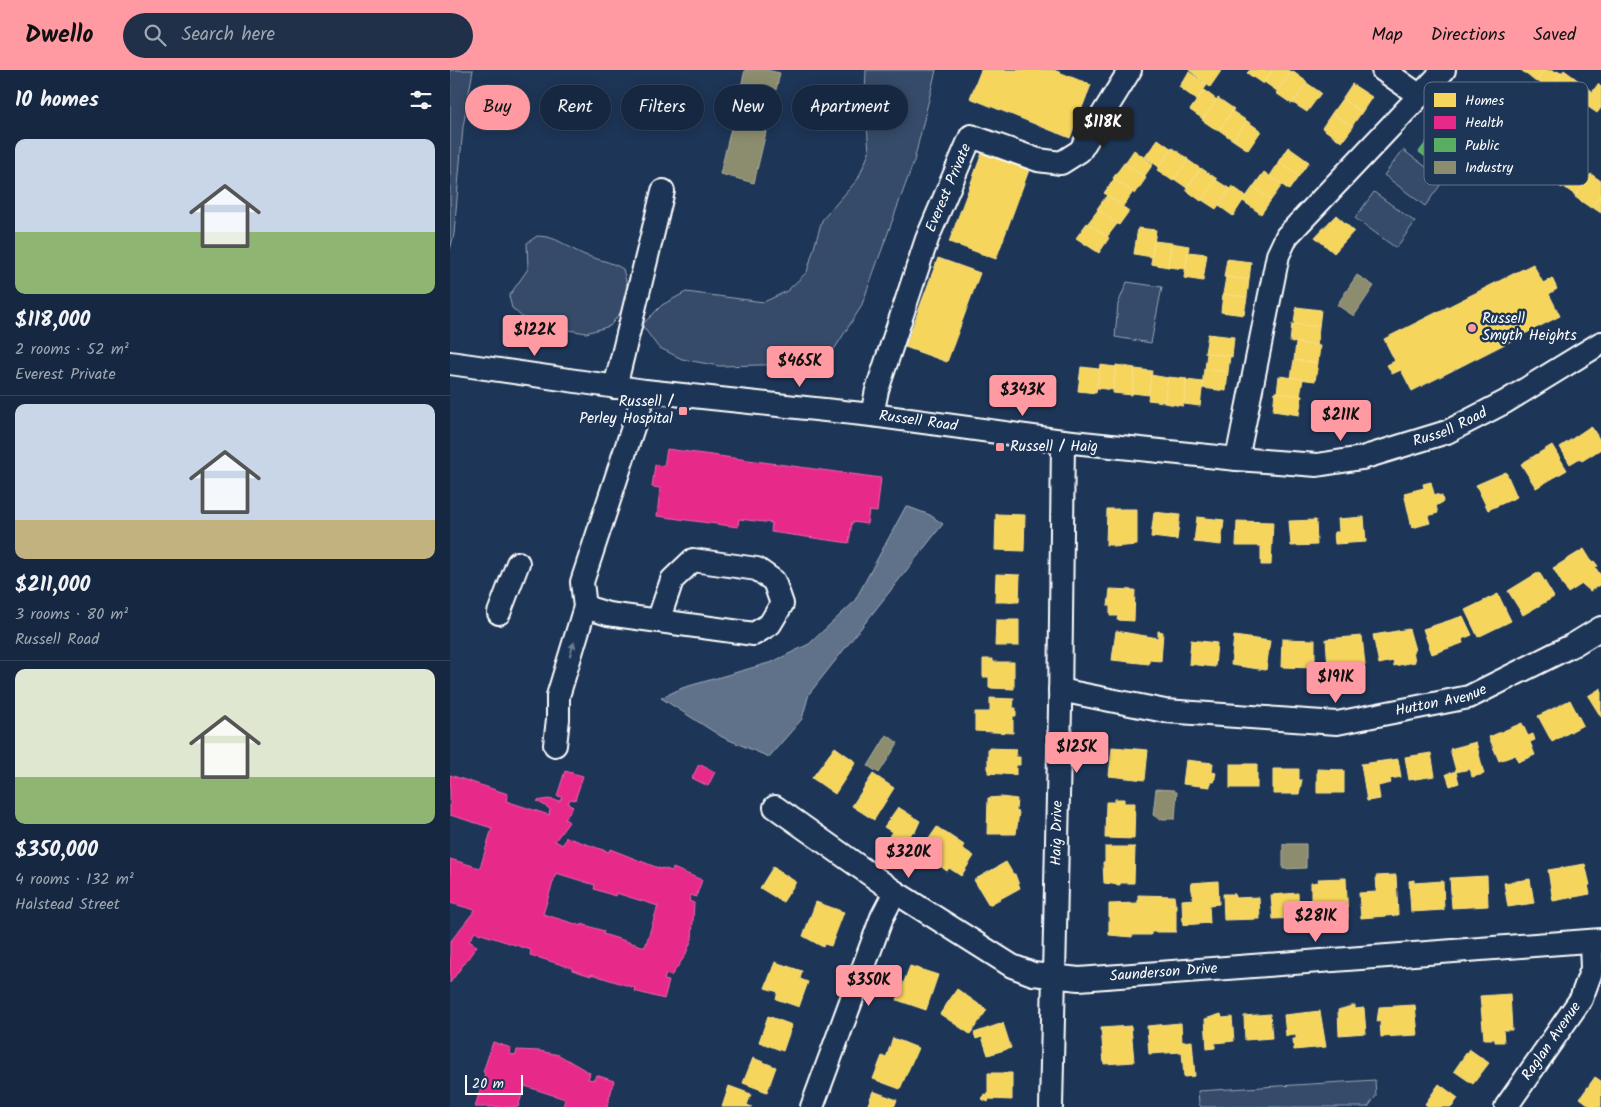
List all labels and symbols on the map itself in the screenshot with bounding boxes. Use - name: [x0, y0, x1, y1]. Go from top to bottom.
- legend: [1424, 82, 1588, 185]
- text: Homes: [1465, 90, 1504, 112]
- pin: $118K: [1068, 106, 1138, 149]
- text: Health: [1465, 112, 1504, 134]
- text: Public: [1465, 135, 1500, 157]
- street label: Everest Private: [919, 140, 978, 236]
- text: Industry: [1465, 157, 1514, 179]
- place label: Russell Smyth Heights: [1482, 307, 1577, 348]
- pin: $122K: [500, 314, 570, 357]
- marker: Russell Smyth Heights: [1466, 322, 1478, 334]
- pin: $465K: [765, 346, 835, 388]
- pin: $343K: [988, 374, 1058, 417]
- place label: Russell / Perley Hospital: [579, 390, 675, 431]
- pin: $211K: [1306, 400, 1376, 442]
- street label: Russell Road: [1410, 401, 1492, 454]
- street label: Russell Road: [878, 404, 960, 439]
- marker: Russell / Perley Hospital: [677, 405, 689, 417]
- place label: Russell / Haig: [1010, 435, 1098, 459]
- marker: Russell / Haig: [994, 441, 1006, 453]
- one-way arrow: [569, 641, 577, 656]
- pin: $191K: [1301, 662, 1371, 704]
- street label: Hutton Avenue: [1393, 678, 1492, 723]
- pin: $125K: [1042, 732, 1112, 774]
- street label: Haig Drive: [1044, 800, 1070, 866]
- pin: $320K: [874, 836, 944, 879]
- pin: $281K: [1281, 900, 1351, 943]
- street label: Saunderson Drive: [1109, 957, 1219, 989]
- pin: $350K: [834, 964, 904, 1007]
- street label: Raglan Avenue: [1516, 997, 1588, 1086]
- scale bar: [465, 1072, 522, 1095]

